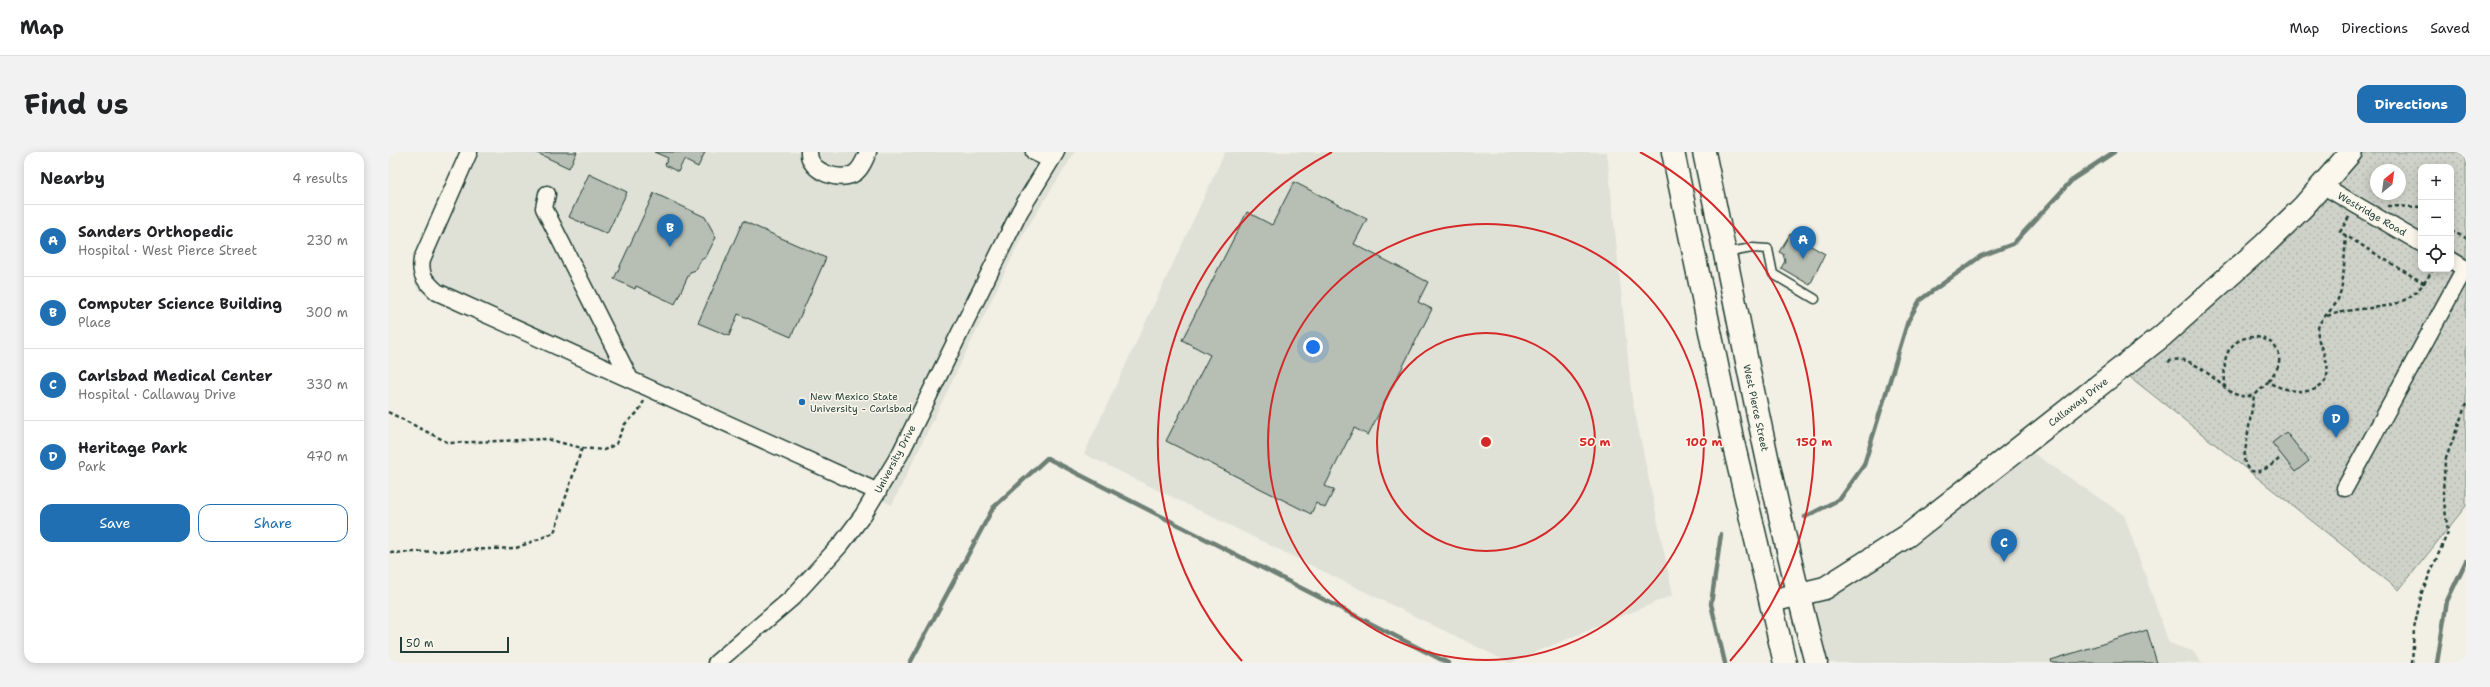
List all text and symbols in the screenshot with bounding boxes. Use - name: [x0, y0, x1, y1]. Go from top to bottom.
- text: Map: [20, 15, 64, 40]
- text: Map: [2290, 19, 2320, 37]
- text: Directions: [2342, 19, 2408, 37]
- text: Saved: [2430, 19, 2470, 37]
- text: Find us: [24, 85, 129, 123]
- button: Directions: [2357, 85, 2466, 123]
- north arrow: [2370, 164, 2406, 200]
- map controls: [2418, 164, 2454, 272]
- button: +: [2418, 164, 2454, 200]
- text: Nearby: [40, 167, 105, 189]
- text: 4 results: [292, 170, 348, 187]
- street label: Westridge Road: [2335, 189, 2409, 239]
- button: −: [2418, 200, 2454, 236]
- pin: B: [657, 214, 683, 247]
- text: Sanders Orthopedic: [78, 222, 233, 242]
- pin: A: [1790, 226, 1816, 259]
- text: A: [48, 232, 58, 249]
- text: 230 m: [306, 232, 348, 249]
- button: locate: [2418, 236, 2454, 272]
- text: Hospital · West Pierce Street: [78, 242, 257, 259]
- text: Computer Science Building: [78, 294, 282, 314]
- text: B: [49, 304, 57, 321]
- text: 300 m: [305, 304, 348, 321]
- text: Place: [78, 314, 111, 331]
- your location: [1303, 337, 1323, 357]
- street label: West Pierce Street: [1740, 363, 1772, 453]
- text: Carlsbad Medical Center: [78, 366, 273, 386]
- street label: Callaway Drive: [2045, 374, 2111, 429]
- text: C: [49, 376, 57, 393]
- text: 330 m: [306, 376, 348, 393]
- text: Hospital · Callaway Drive: [78, 386, 236, 403]
- place label: New Mexico State University - Carlsbad: [810, 390, 913, 415]
- marker: New Mexico State University - Carlsbad: [797, 397, 807, 407]
- pin: D: [2323, 405, 2349, 438]
- street label: University Drive: [871, 422, 919, 495]
- text: 50 m: [1580, 434, 1611, 450]
- text: 100 m: [1686, 434, 1723, 450]
- text: 150 m: [1796, 434, 1832, 450]
- centre of rings: [1479, 435, 1493, 449]
- text: Heritage Park: [78, 438, 188, 458]
- text: D: [48, 448, 58, 465]
- text: 470 m: [306, 448, 348, 465]
- text: Park: [78, 458, 106, 475]
- button: Save: [40, 504, 190, 542]
- button: Share: [198, 504, 348, 542]
- pin: C: [1991, 529, 2017, 562]
- scale bar: [400, 635, 509, 654]
- text: 50 m: [406, 636, 434, 651]

